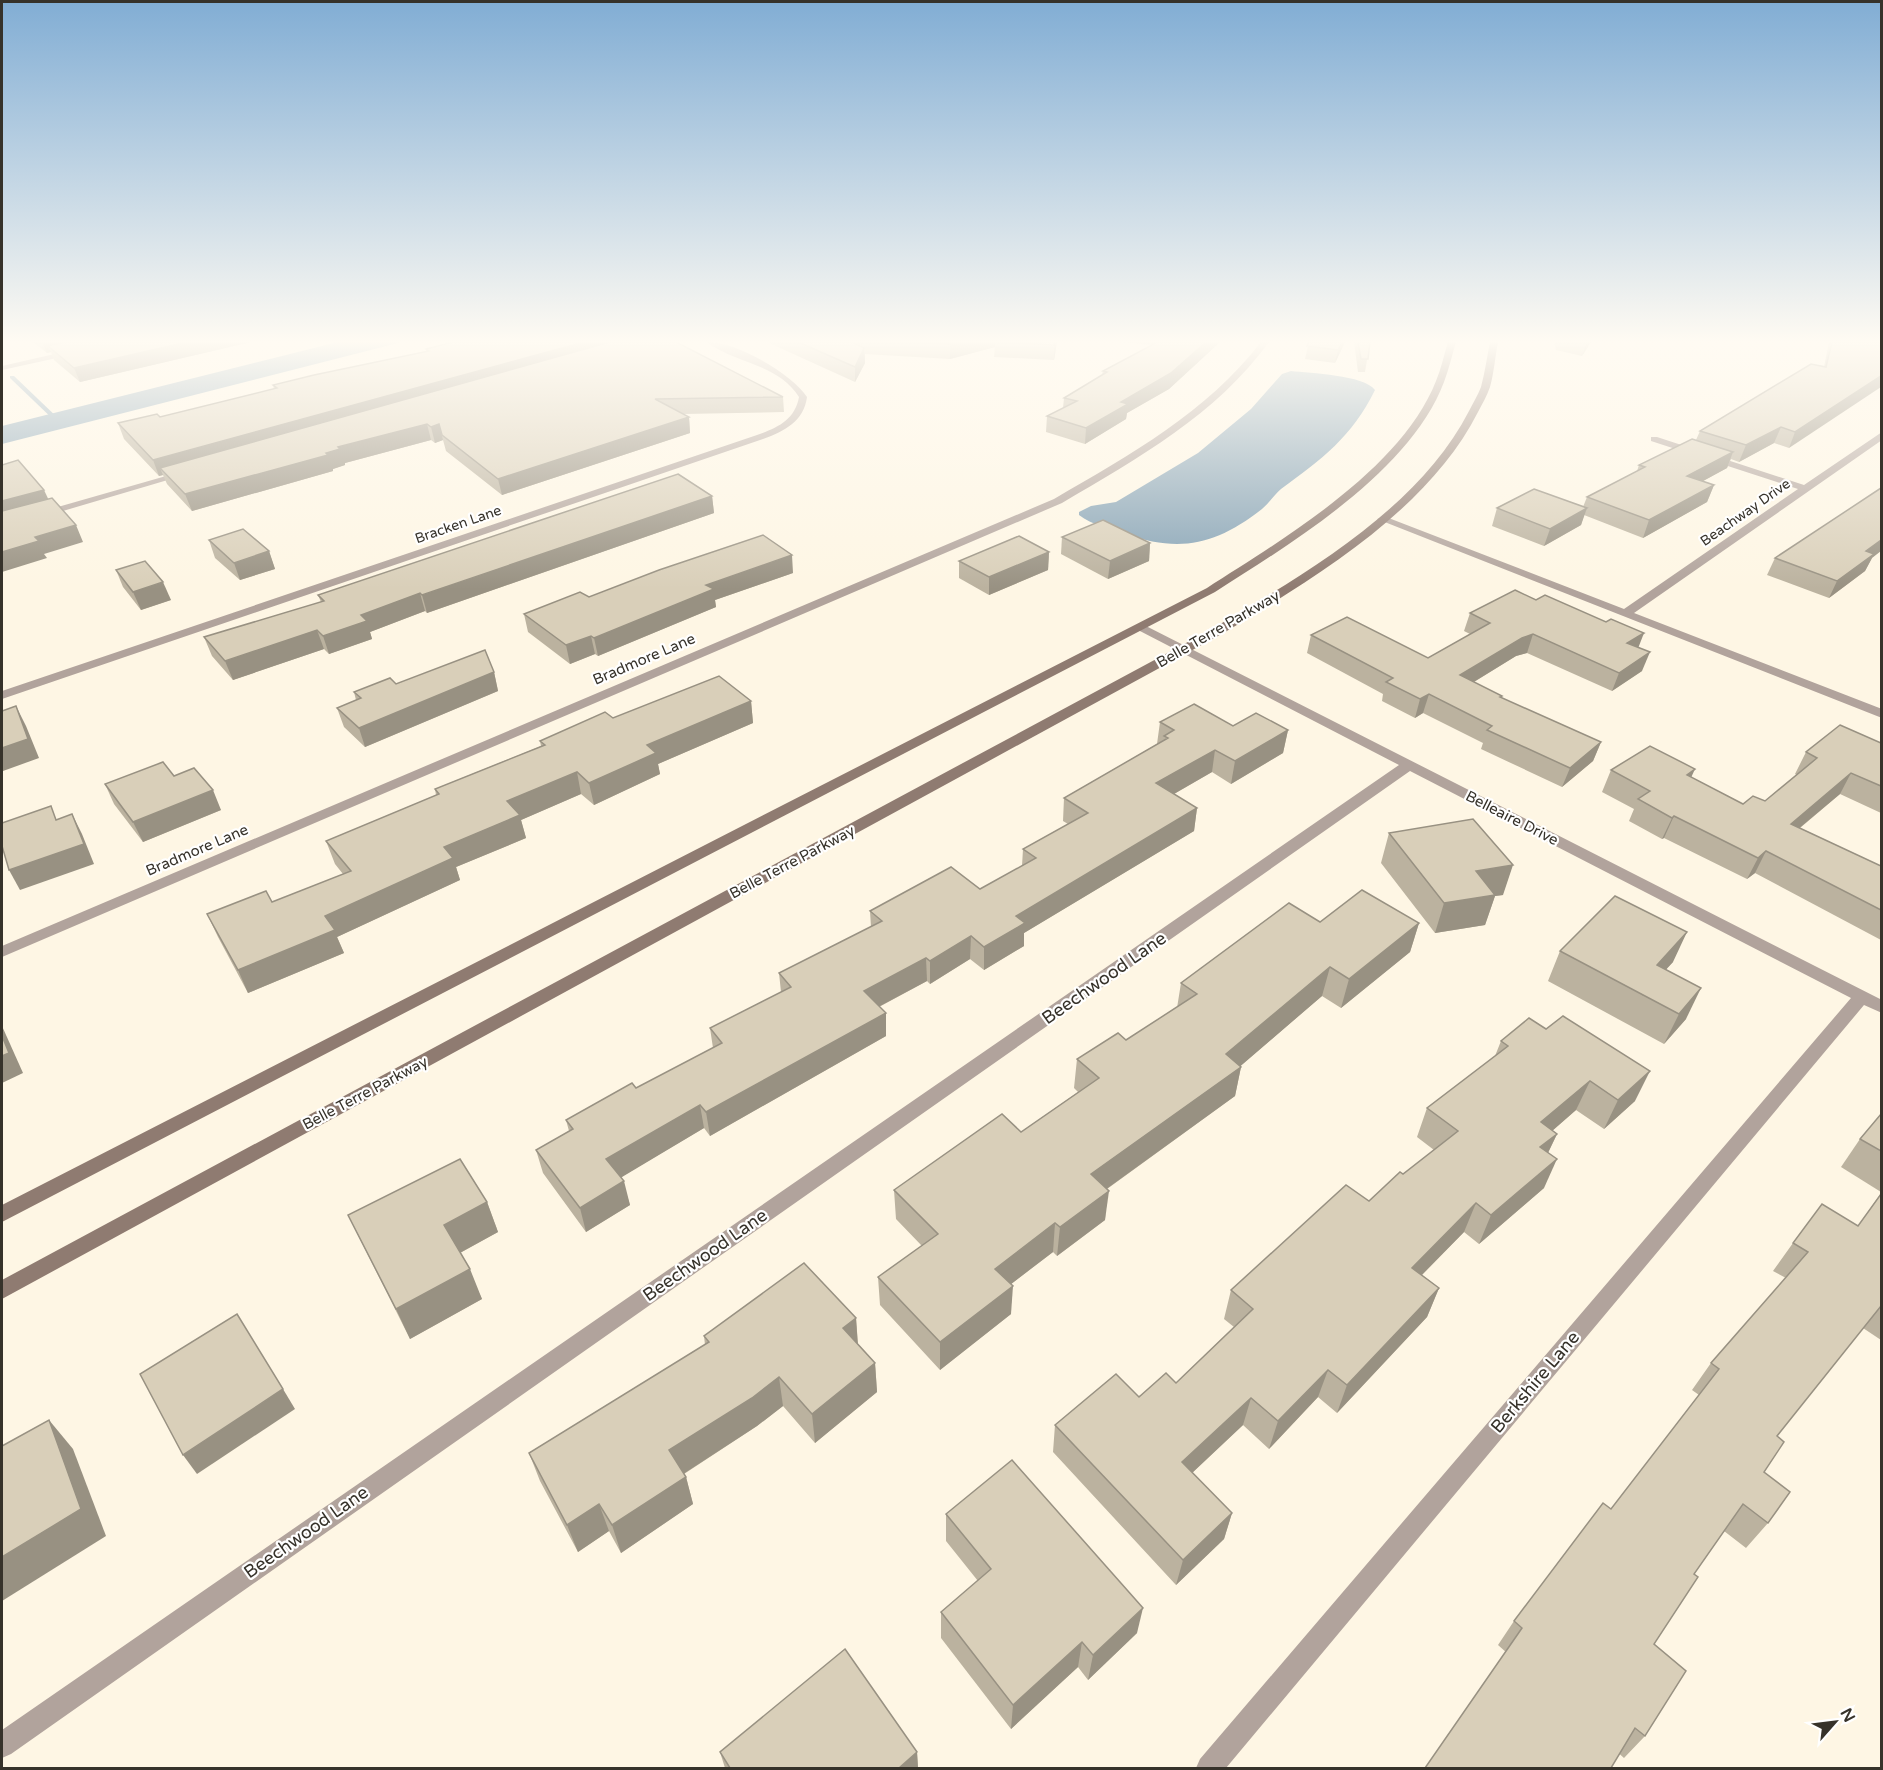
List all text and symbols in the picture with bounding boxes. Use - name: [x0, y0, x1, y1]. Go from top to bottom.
- street label: Beachway Drive: [1697, 475, 1794, 550]
- street label: Bracken Lane: [413, 502, 504, 547]
- street label: Belle Terre Parkway: [1153, 586, 1283, 672]
- street label: Bradmore Lane: [590, 629, 698, 689]
- street label: Belleaire Drive: [1463, 787, 1561, 849]
- street label: Bradmore Lane: [143, 820, 251, 880]
- street label: Belle Terre Parkway: [726, 821, 858, 903]
- street label: Beechwood Lane: [1038, 927, 1170, 1029]
- street label: Belle Terre Parkway: [299, 1052, 431, 1134]
- street label: Beechwood Lane: [639, 1204, 771, 1306]
- street label: Berkshire Lane: [1486, 1327, 1584, 1437]
- street label: Beechwood Lane: [240, 1481, 372, 1583]
- north arrow: [1805, 1692, 1865, 1752]
- text: N: [1836, 1705, 1859, 1726]

